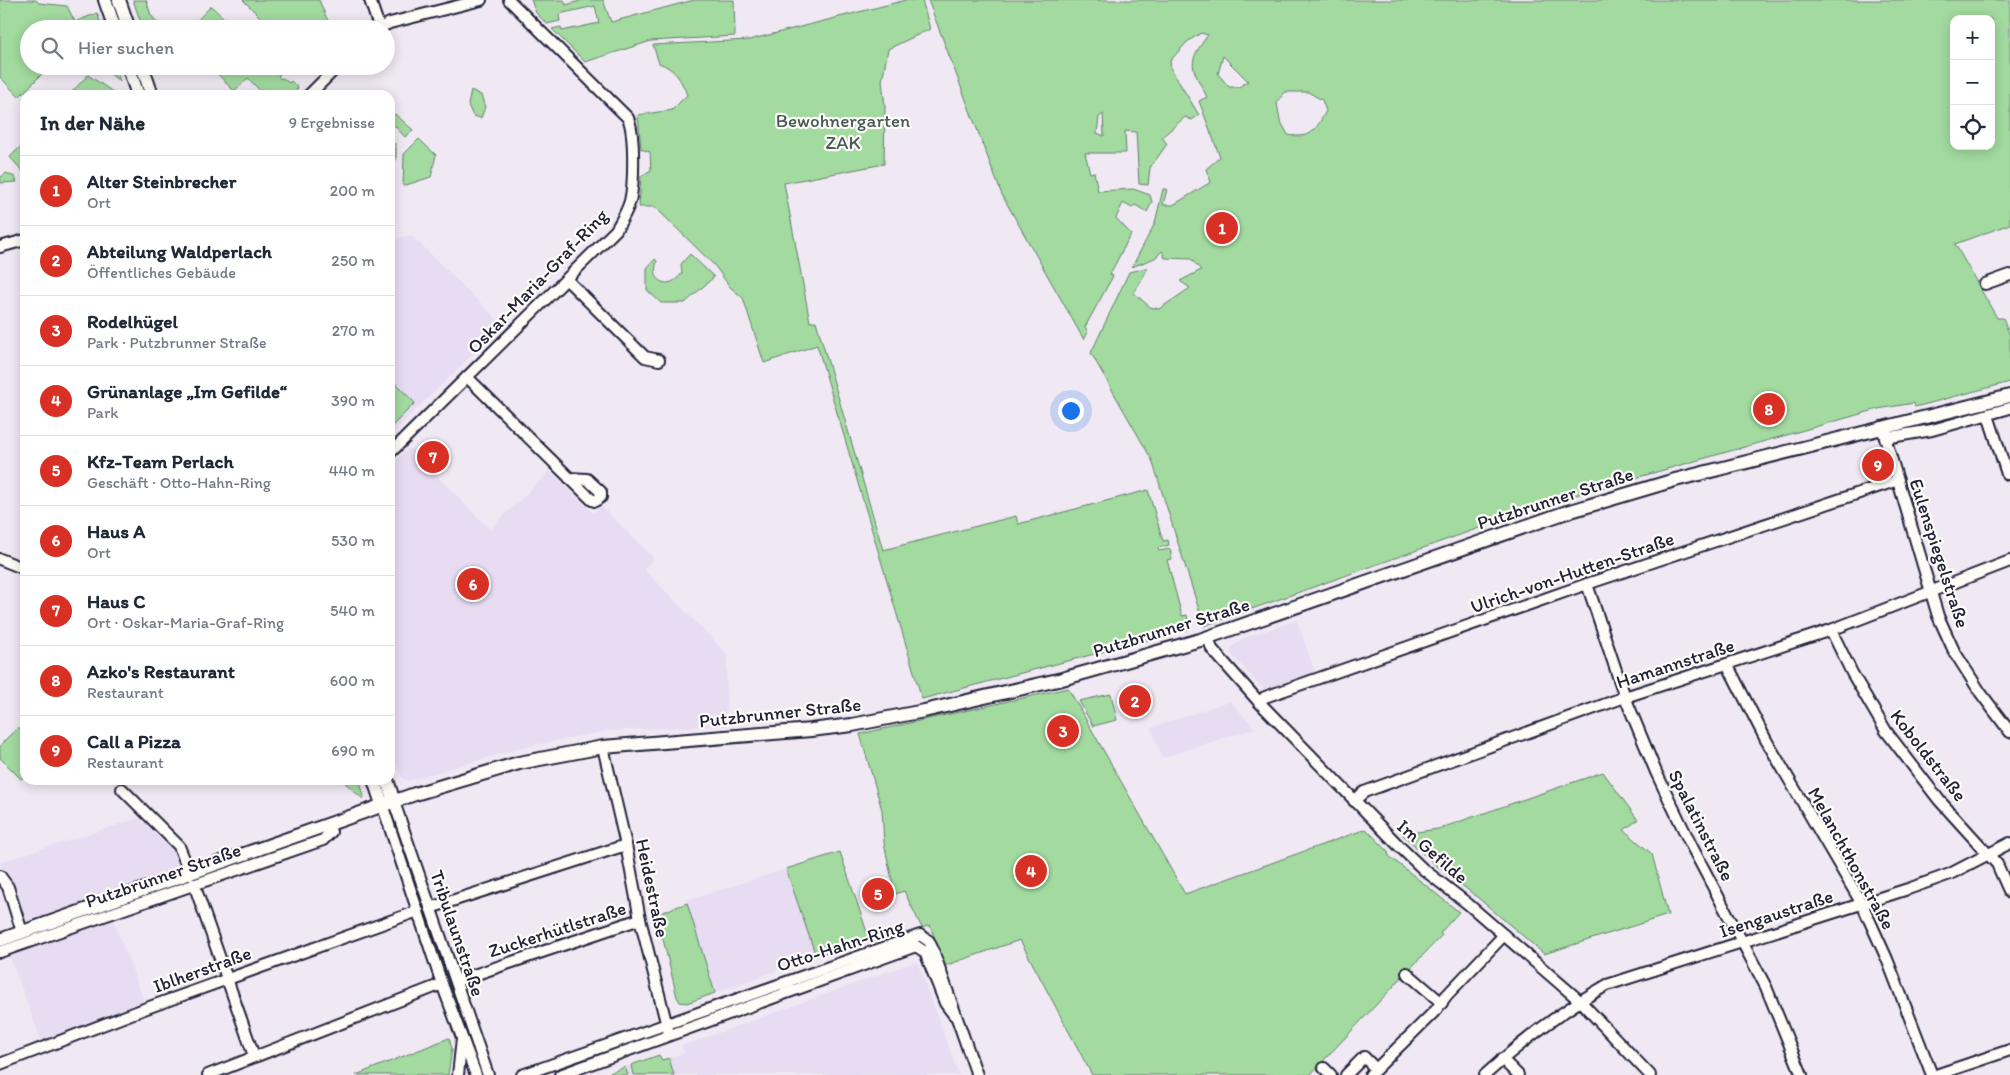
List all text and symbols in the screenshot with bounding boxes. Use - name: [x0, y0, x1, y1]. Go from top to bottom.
- map controls: [1950, 15, 1995, 150]
- button: +: [1950, 15, 1995, 60]
- search box: [20, 20, 395, 75]
- icon: search: [38, 34, 66, 62]
- text: Hier suchen: [78, 36, 174, 59]
- button: −: [1950, 60, 1995, 105]
- button: locate: [1950, 105, 1995, 150]
- park label: Bewohnergarten ZAK: [776, 109, 910, 154]
- text: In der Nähe: [40, 110, 145, 135]
- text: 9 Ergebnisse: [289, 113, 375, 132]
- text: Alter Steinbrecher: [87, 170, 236, 193]
- text: 1: [52, 181, 60, 200]
- text: 200 m: [330, 181, 375, 200]
- text: Ort: [87, 193, 111, 212]
- street label: Oskar-Maria-Graf-Ring: [462, 204, 613, 359]
- pin: 1: [1206, 209, 1238, 247]
- text: Abteilung Waldperlach: [87, 240, 272, 263]
- text: 2: [52, 251, 60, 270]
- text: 250 m: [331, 251, 375, 270]
- text: Öffentliches Gebäude: [87, 263, 236, 282]
- text: Rodelhügel: [87, 310, 178, 333]
- text: 3: [52, 321, 60, 340]
- text: 270 m: [332, 321, 375, 340]
- text: Park · Putzbrunner Straße: [87, 333, 267, 352]
- text: Grünanlage „Im Gefilde“: [87, 380, 287, 403]
- pin: 8: [1753, 390, 1785, 428]
- text: 4: [51, 391, 61, 410]
- text: 390 m: [331, 391, 375, 410]
- your location: [1058, 398, 1084, 424]
- text: Park: [87, 403, 118, 422]
- pin: 7: [417, 438, 449, 476]
- pin: 9: [1862, 446, 1894, 484]
- text: Kfz-Team Perlach: [87, 450, 234, 473]
- text: 5: [52, 461, 60, 480]
- text: 440 m: [329, 461, 375, 480]
- street label: Putzbrunner Straße: [1474, 462, 1636, 535]
- text: Geschäft · Otto-Hahn-Ring: [87, 473, 271, 492]
- street label: Eulenspiegelstraße: [1905, 476, 1975, 631]
- text: Haus A: [87, 520, 145, 543]
- street label: Ulrich-von-Hutten-Straße: [1467, 527, 1677, 618]
- text: 6: [52, 531, 60, 550]
- text: 530 m: [331, 531, 375, 550]
- text: Ort: [87, 543, 111, 562]
- pin: 6: [457, 565, 489, 603]
- text: Haus C: [87, 590, 145, 613]
- street label: Putzbrunner Straße: [1090, 593, 1252, 662]
- text: 7: [52, 601, 60, 620]
- text: 540 m: [330, 601, 375, 620]
- text: Ort · Oskar-Maria-Graf-Ring: [87, 613, 284, 632]
- street label: Hamannstraße: [1613, 634, 1737, 693]
- text: Azko's Restaurant: [87, 660, 235, 683]
- text: 8: [52, 671, 60, 690]
- text: 600 m: [330, 671, 375, 690]
- pin: 2: [1119, 682, 1151, 720]
- text: Restaurant: [87, 683, 164, 702]
- street label: Putzbrunner Straße: [698, 693, 862, 732]
- street label: Koboldstraße: [1885, 705, 1972, 806]
- pin: 3: [1047, 712, 1079, 750]
- text: Call a Pizza: [87, 730, 181, 753]
- text: 9: [52, 741, 60, 760]
- text: 690 m: [331, 741, 375, 760]
- text: Restaurant: [87, 753, 164, 772]
- street label: Spalatinstraße: [1664, 766, 1739, 885]
- street label: Melanchthonstraße: [1803, 783, 1900, 933]
- street label: Im Gefilde: [1393, 814, 1473, 888]
- street label: Heidestraße: [631, 837, 674, 940]
- street label: Putzbrunner Straße: [82, 838, 244, 913]
- pin: 4: [1015, 852, 1047, 890]
- street label: Tribulaunstraße: [425, 867, 490, 999]
- pin: 5: [862, 875, 894, 913]
- street label: Isengaustraße: [1716, 884, 1836, 943]
- street label: Zuckerhütlstraße: [485, 896, 629, 963]
- street label: Otto-Hahn-Ring: [774, 914, 907, 977]
- street label: Iblherstraße: [150, 941, 254, 998]

